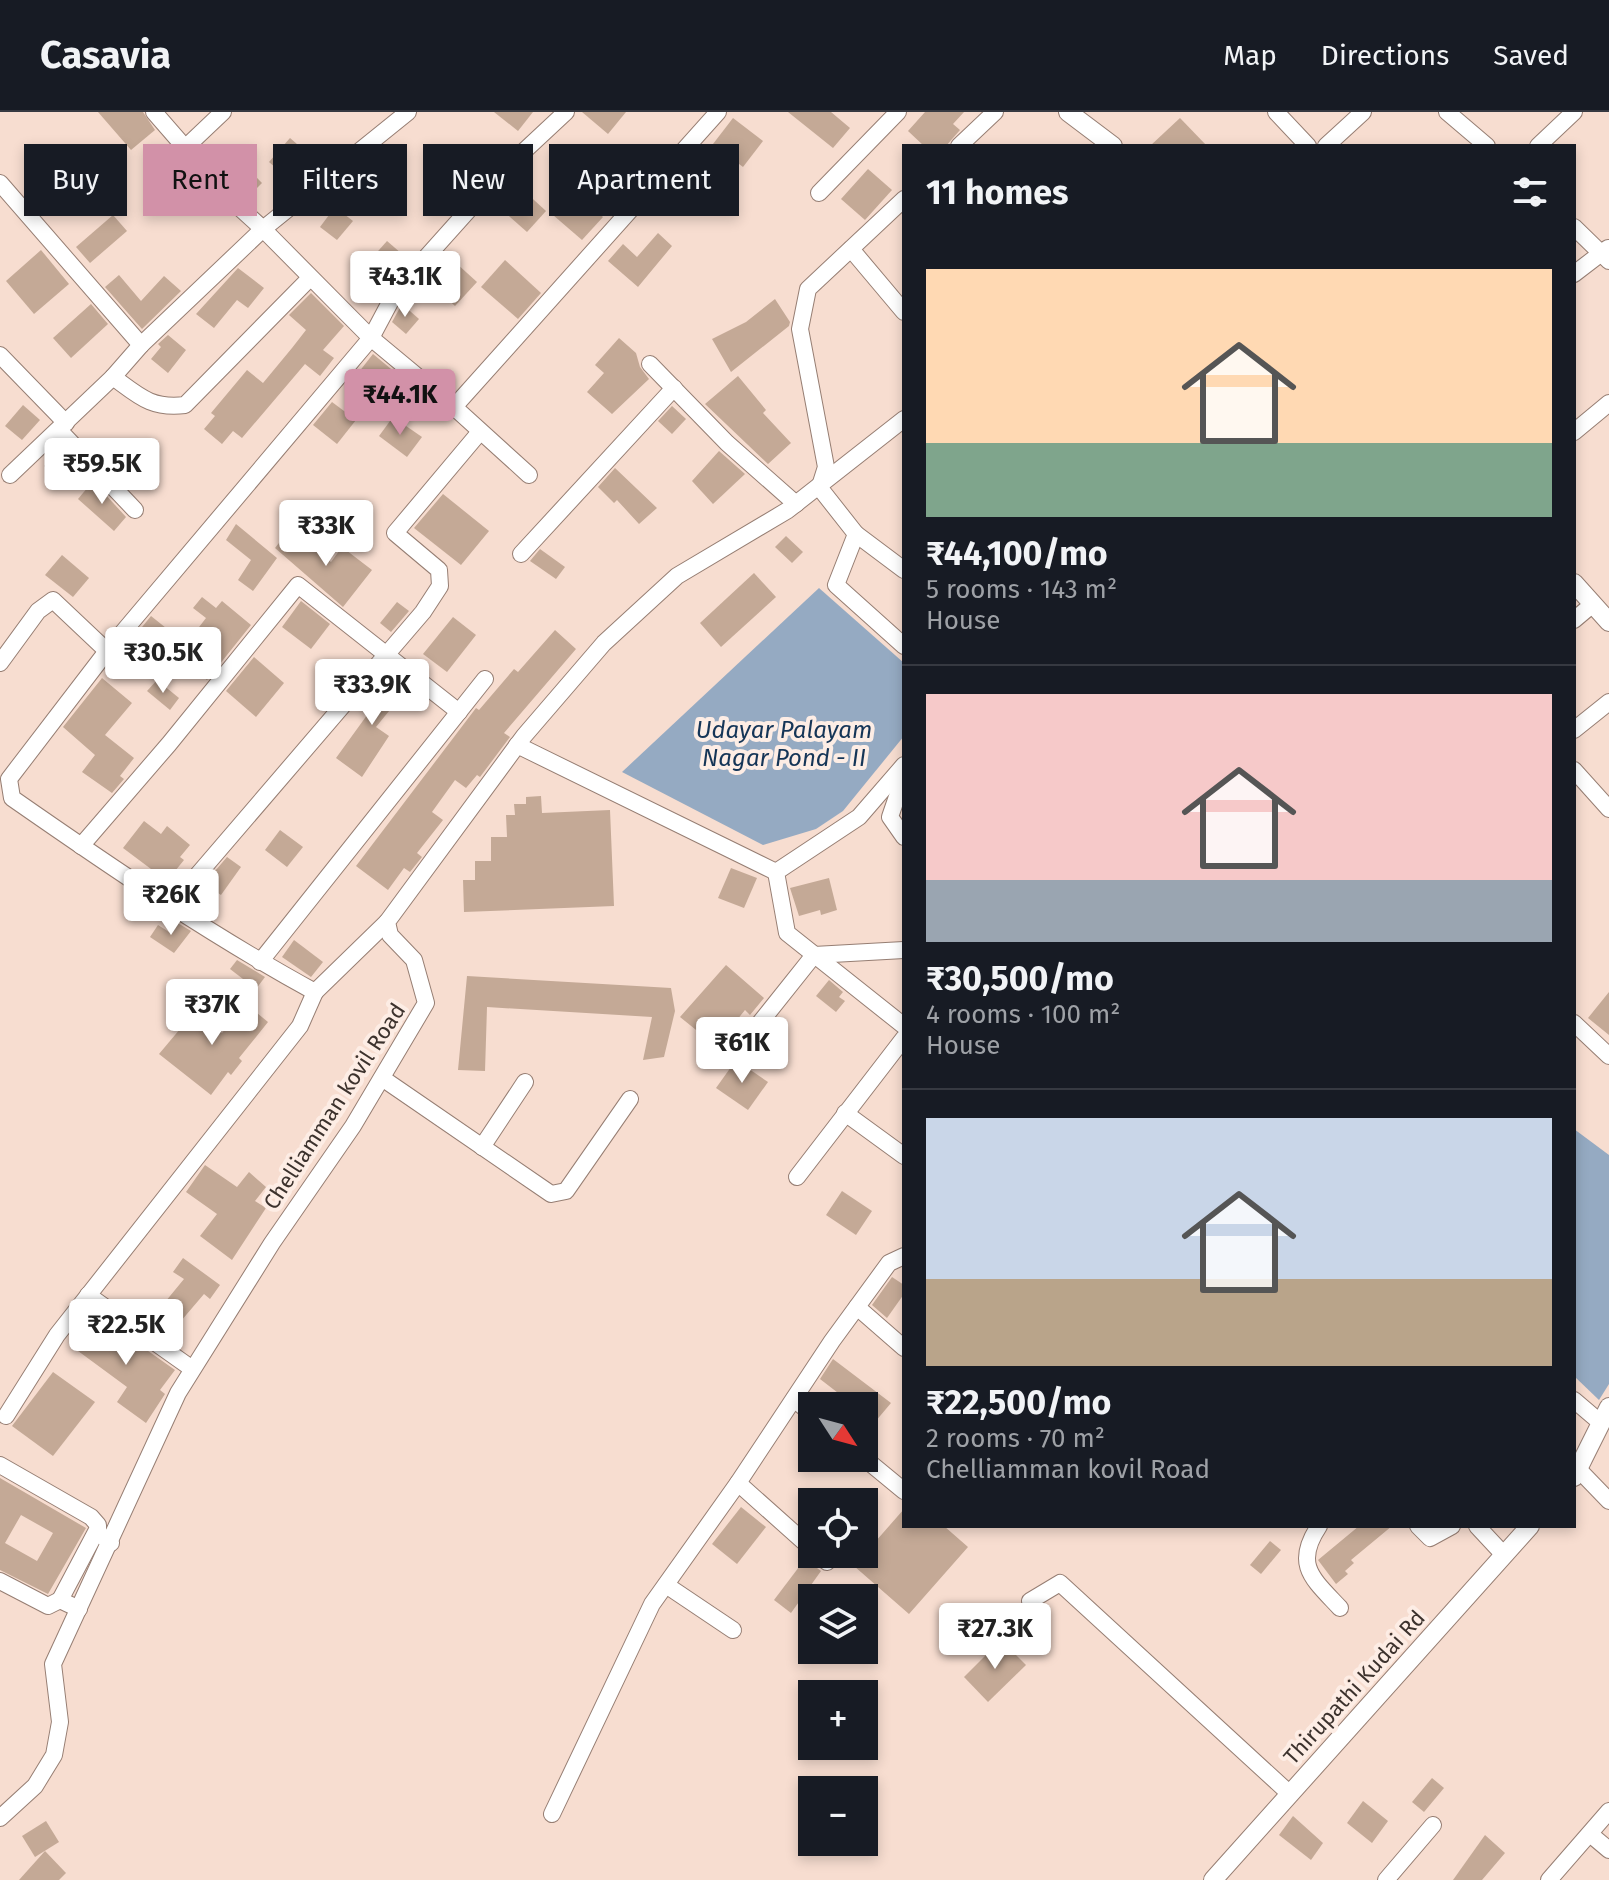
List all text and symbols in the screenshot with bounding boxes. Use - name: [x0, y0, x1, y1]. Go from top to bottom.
- text: Casavia: [40, 32, 171, 78]
- text: Map: [1223, 39, 1277, 72]
- text: Directions: [1321, 39, 1449, 72]
- text: Saved: [1493, 39, 1569, 72]
- chip: Buy: [24, 144, 127, 216]
- chip: Rent: [143, 144, 257, 216]
- chip: Filters: [273, 144, 407, 216]
- chip: New: [423, 144, 533, 216]
- chip: Apartment: [549, 144, 739, 216]
- icon: filters: [1508, 170, 1552, 214]
- text: 11 homes: [926, 172, 1068, 213]
- pin: ₹43.1K: [340, 251, 470, 319]
- text: ₹43.1K: [368, 261, 442, 292]
- icon: home: [1167, 321, 1311, 465]
- pin: ₹44.1K: [335, 369, 465, 437]
- text: ₹44.1K: [362, 379, 438, 410]
- pin: ₹59.5K: [37, 438, 167, 506]
- text: ₹59.5K: [62, 448, 142, 479]
- pin: ₹33K: [279, 500, 373, 568]
- text: ₹33K: [297, 510, 355, 541]
- text: ₹44,100/mo: [926, 533, 1108, 574]
- text: 5 rooms · 143 m²: [926, 574, 1117, 605]
- text: House: [926, 605, 1000, 636]
- pin: ₹30.5K: [98, 627, 228, 695]
- text: ₹30.5K: [123, 637, 203, 668]
- pin: ₹33.9K: [307, 659, 437, 727]
- text: ₹33.9K: [333, 669, 411, 700]
- water label: Udayar Palayam Nagar Pond - II: [696, 716, 872, 772]
- icon: home: [1167, 746, 1311, 890]
- pin: ₹26K: [124, 869, 218, 937]
- text: ₹26K: [142, 879, 200, 910]
- text: ₹30,500/mo: [926, 958, 1114, 999]
- pin: ₹37K: [165, 979, 259, 1047]
- text: ₹37K: [184, 989, 240, 1020]
- street label: Chelliamman kovil Road: [258, 998, 411, 1214]
- text: 4 rooms · 100 m²: [926, 999, 1121, 1030]
- pin: ₹61K: [695, 1017, 789, 1085]
- text: ₹61K: [714, 1027, 770, 1058]
- text: House: [926, 1030, 1000, 1061]
- icon: home: [1167, 1170, 1311, 1314]
- pin: ₹22.5K: [61, 1299, 191, 1367]
- text: ₹22.5K: [87, 1309, 165, 1340]
- text: ₹22,500/mo: [926, 1382, 1111, 1423]
- north arrow: [798, 1392, 878, 1472]
- map controls: [798, 1392, 878, 1856]
- text: 2 rooms · 70 m²: [926, 1423, 1105, 1454]
- text: Chelliamman kovil Road: [926, 1454, 1210, 1485]
- button: locate: [798, 1488, 878, 1568]
- button: layers: [798, 1584, 878, 1664]
- pin: ₹27.3K: [930, 1603, 1060, 1671]
- street label: Thirupathi Kudai Rd: [1278, 1605, 1431, 1770]
- text: ₹27.3K: [957, 1613, 1033, 1644]
- button: +: [798, 1680, 878, 1760]
- button: −: [798, 1776, 878, 1856]

